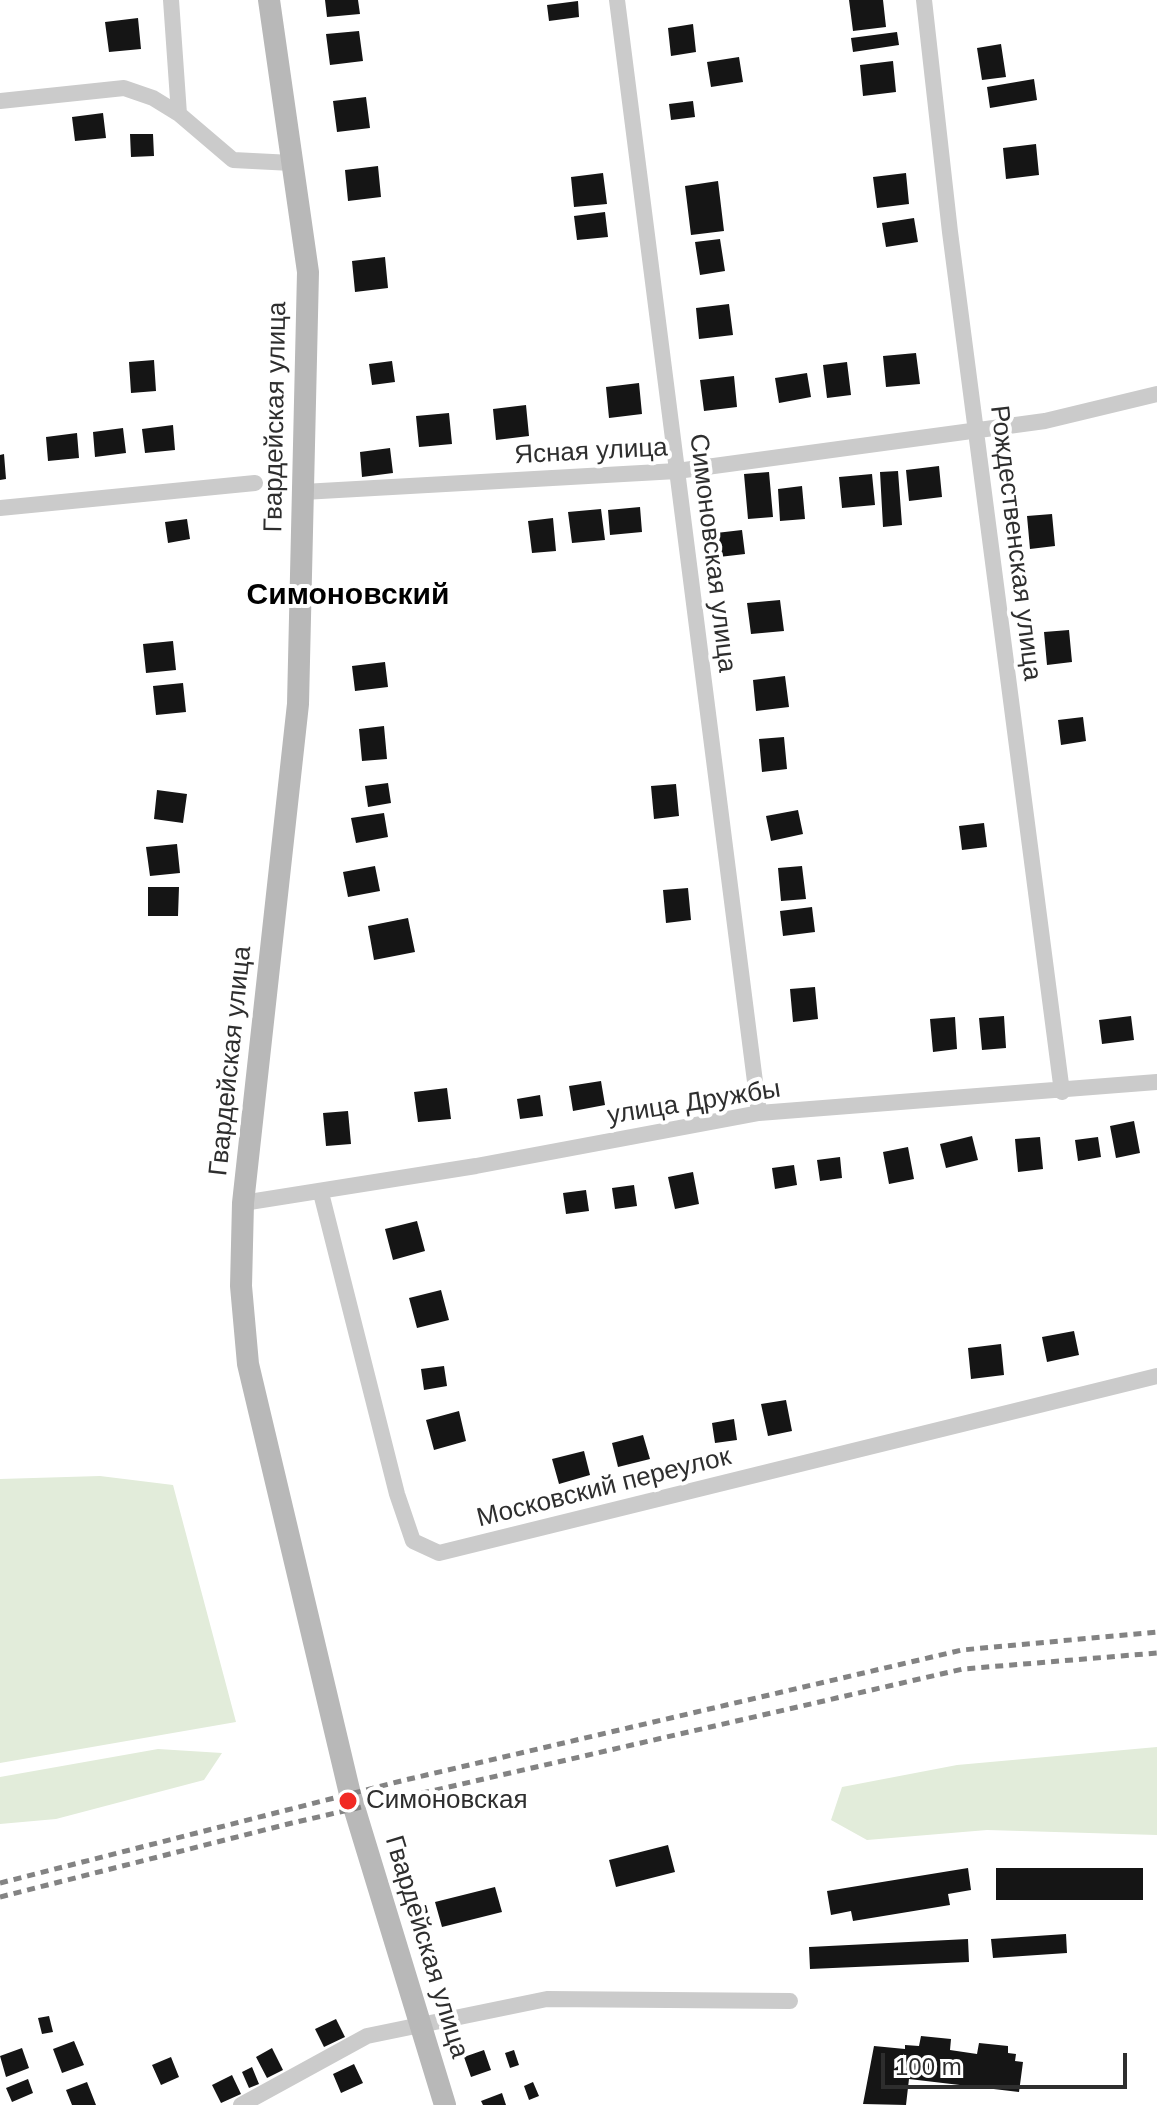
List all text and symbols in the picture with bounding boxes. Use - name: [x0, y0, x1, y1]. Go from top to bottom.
- street label: Гвардейская улица: [258, 301, 294, 533]
- street label: Рождественская улица: [983, 404, 1047, 682]
- street label: Ясная улица: [514, 432, 668, 472]
- street label: Симоновская улица: [682, 432, 742, 674]
- district label: Симоновский: [247, 578, 449, 614]
- street label: Гвардейская улица: [203, 945, 259, 1177]
- street label: улица Дружбы: [605, 1074, 783, 1132]
- street label: Московский переулок: [474, 1441, 734, 1535]
- place label: Симоновская: [366, 1785, 527, 1817]
- marker: Симоновская: [337, 1790, 359, 1812]
- street label: Гвардейская улица: [377, 1832, 475, 2062]
- scale bar: [885, 2037, 1131, 2087]
- text: 100 m: [895, 2053, 962, 2080]

